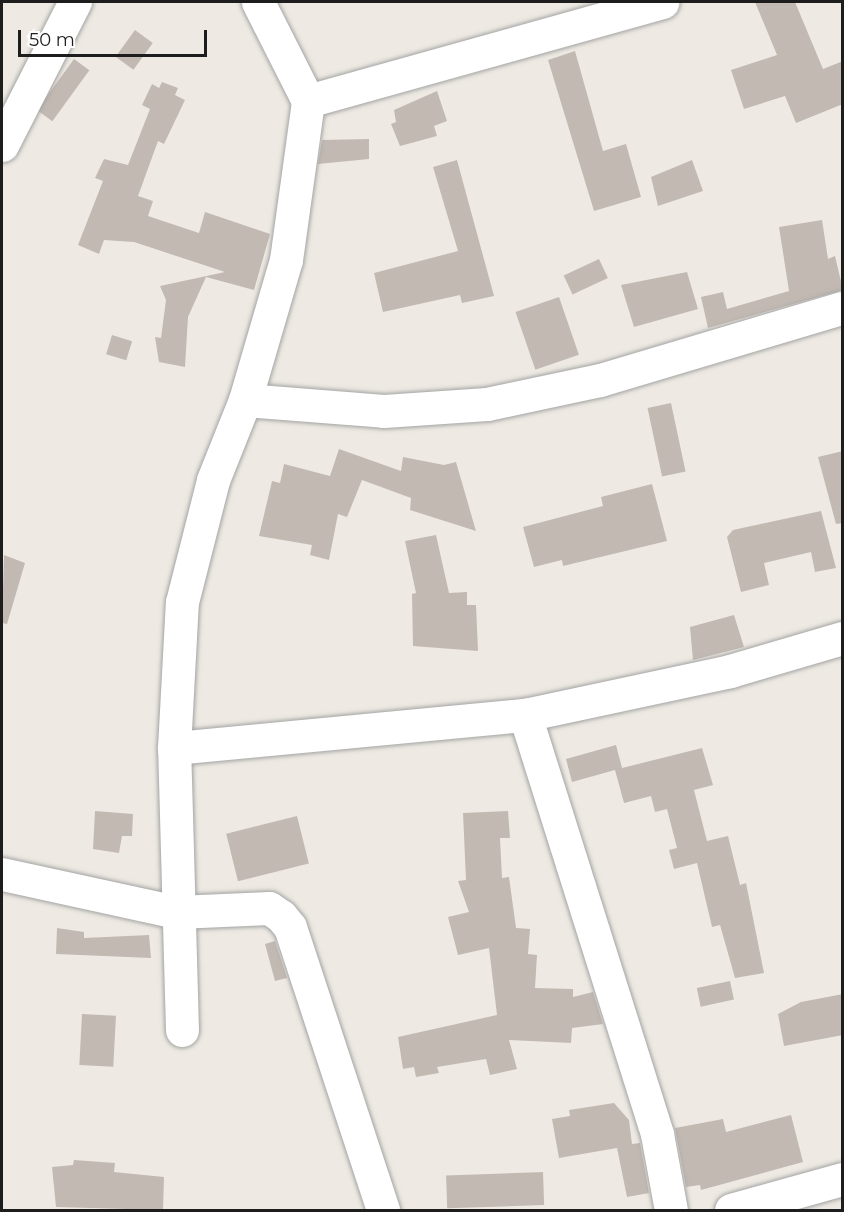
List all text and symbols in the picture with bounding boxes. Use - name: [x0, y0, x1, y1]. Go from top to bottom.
- scale bar: [21, 18, 210, 56]
- text: 50 m: [29, 29, 75, 51]

